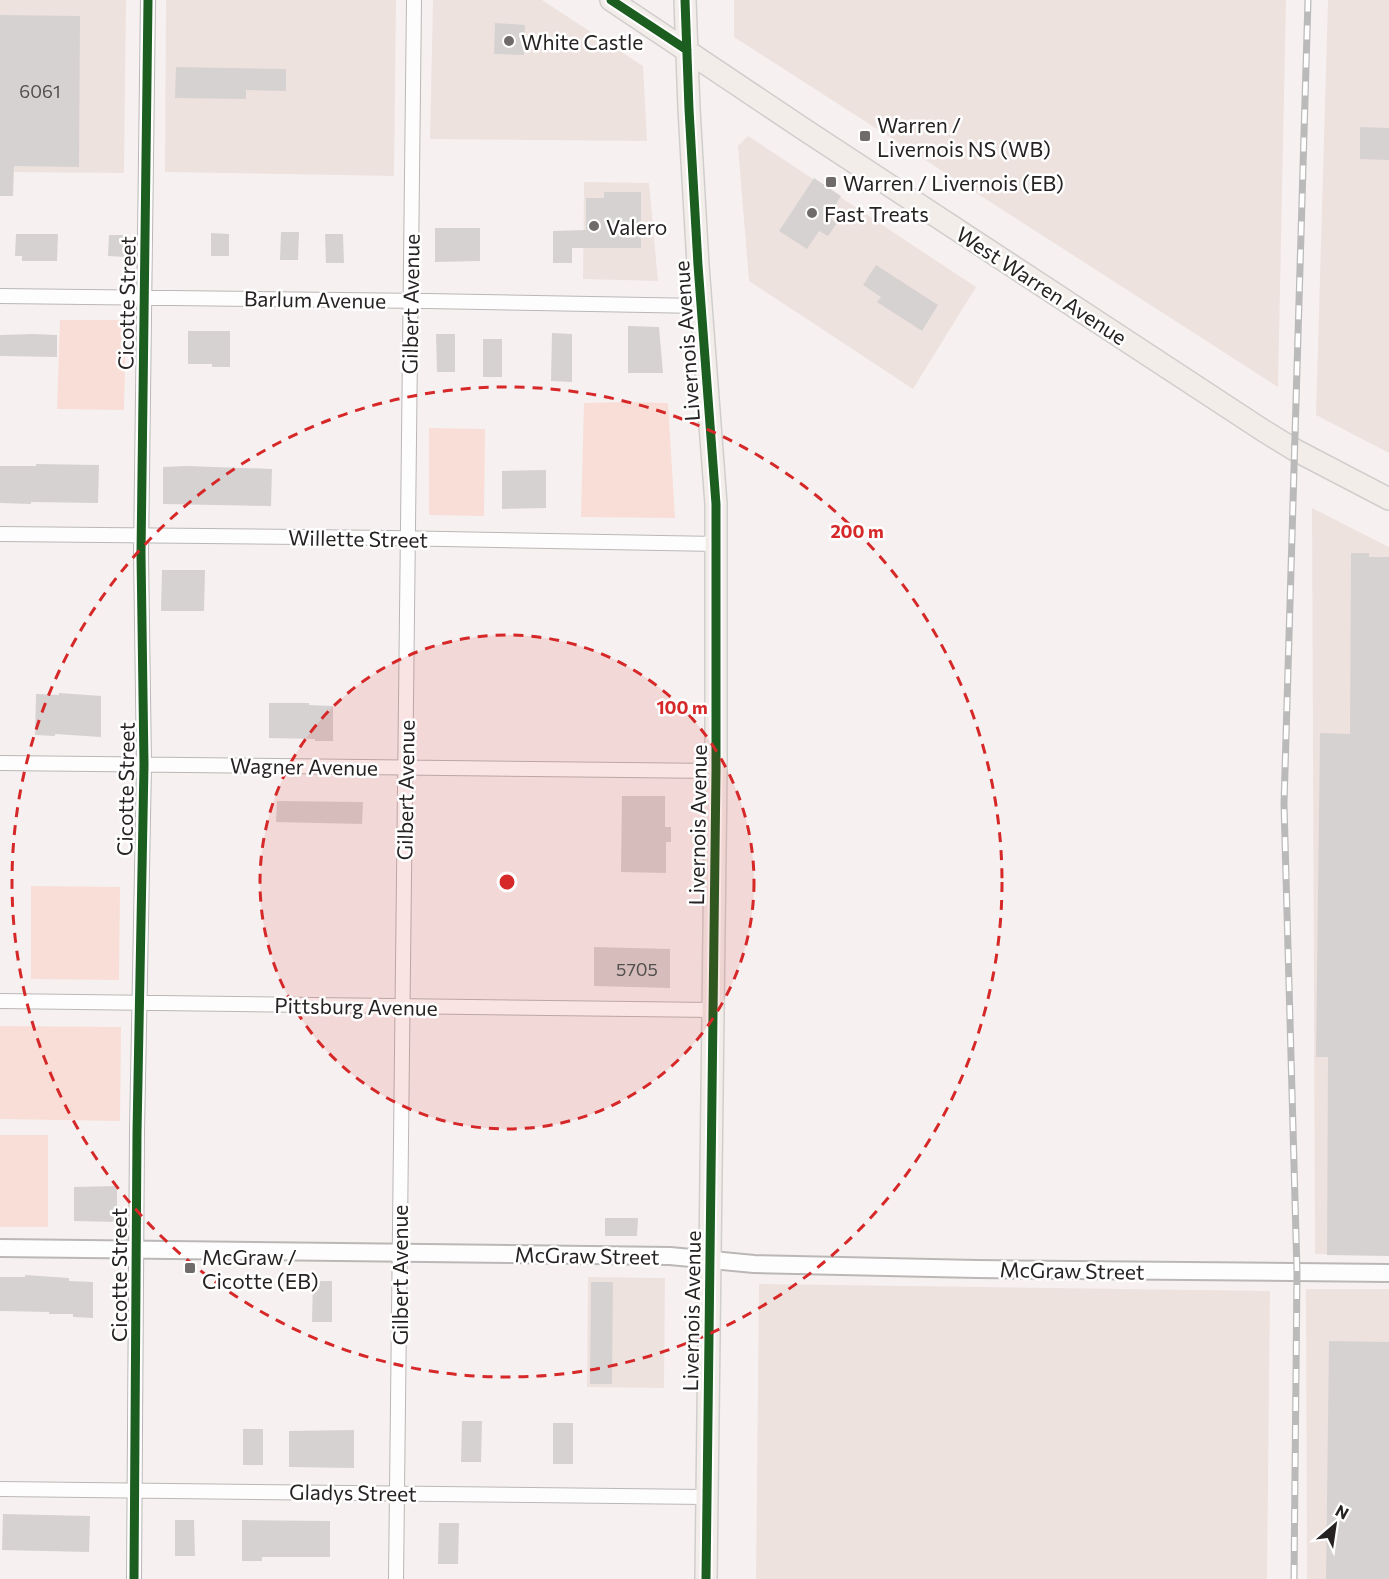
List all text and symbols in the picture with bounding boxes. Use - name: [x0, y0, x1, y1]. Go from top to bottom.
- place label: White Castle: [521, 29, 643, 54]
- marker: White Castle: [502, 34, 516, 48]
- house number: 6061: [19, 80, 61, 102]
- place label: Warren / Livernois NS (WB): [877, 112, 1051, 161]
- marker: Warren / Livernois NS (WB): [858, 129, 872, 143]
- place label: Warren / Livernois (EB): [843, 170, 1064, 195]
- marker: Warren / Livernois (EB): [824, 175, 838, 189]
- place label: Fast Treats: [824, 201, 929, 226]
- marker: Fast Treats: [805, 206, 819, 220]
- place label: Valero: [606, 214, 667, 239]
- marker: Valero: [587, 219, 601, 233]
- street label: West Warren Avenue: [952, 221, 1132, 349]
- street label: Gilbert Avenue: [396, 233, 424, 375]
- street label: Cicotte Street: [112, 236, 140, 370]
- street label: Livernois Avenue: [668, 260, 704, 422]
- street label: Barlum Avenue: [244, 285, 386, 313]
- text: 200 m: [830, 520, 884, 542]
- street label: Willette Street: [288, 524, 428, 552]
- text: 100 m: [656, 696, 708, 718]
- street label: Gilbert Avenue: [391, 719, 419, 861]
- street label: Cicotte Street: [111, 722, 139, 856]
- street label: Livernois Avenue: [683, 744, 711, 906]
- street label: Wagner Avenue: [230, 752, 378, 780]
- centre of rings: [497, 872, 517, 892]
- house number: 5705: [616, 958, 658, 980]
- street label: Pittsburg Avenue: [274, 992, 438, 1020]
- street label: Gilbert Avenue: [387, 1205, 412, 1345]
- street label: Cicotte Street: [106, 1208, 131, 1342]
- street label: Livernois Avenue: [677, 1230, 705, 1392]
- street label: McGraw Street: [514, 1241, 660, 1269]
- place label: McGraw / Cicotte (EB): [202, 1244, 319, 1293]
- street label: McGraw Street: [999, 1256, 1145, 1284]
- marker: McGraw / Cicotte (EB): [183, 1261, 197, 1275]
- street label: Gladys Street: [289, 1478, 417, 1506]
- north arrow: [1305, 1495, 1365, 1555]
- text: N: [1333, 1500, 1352, 1523]

